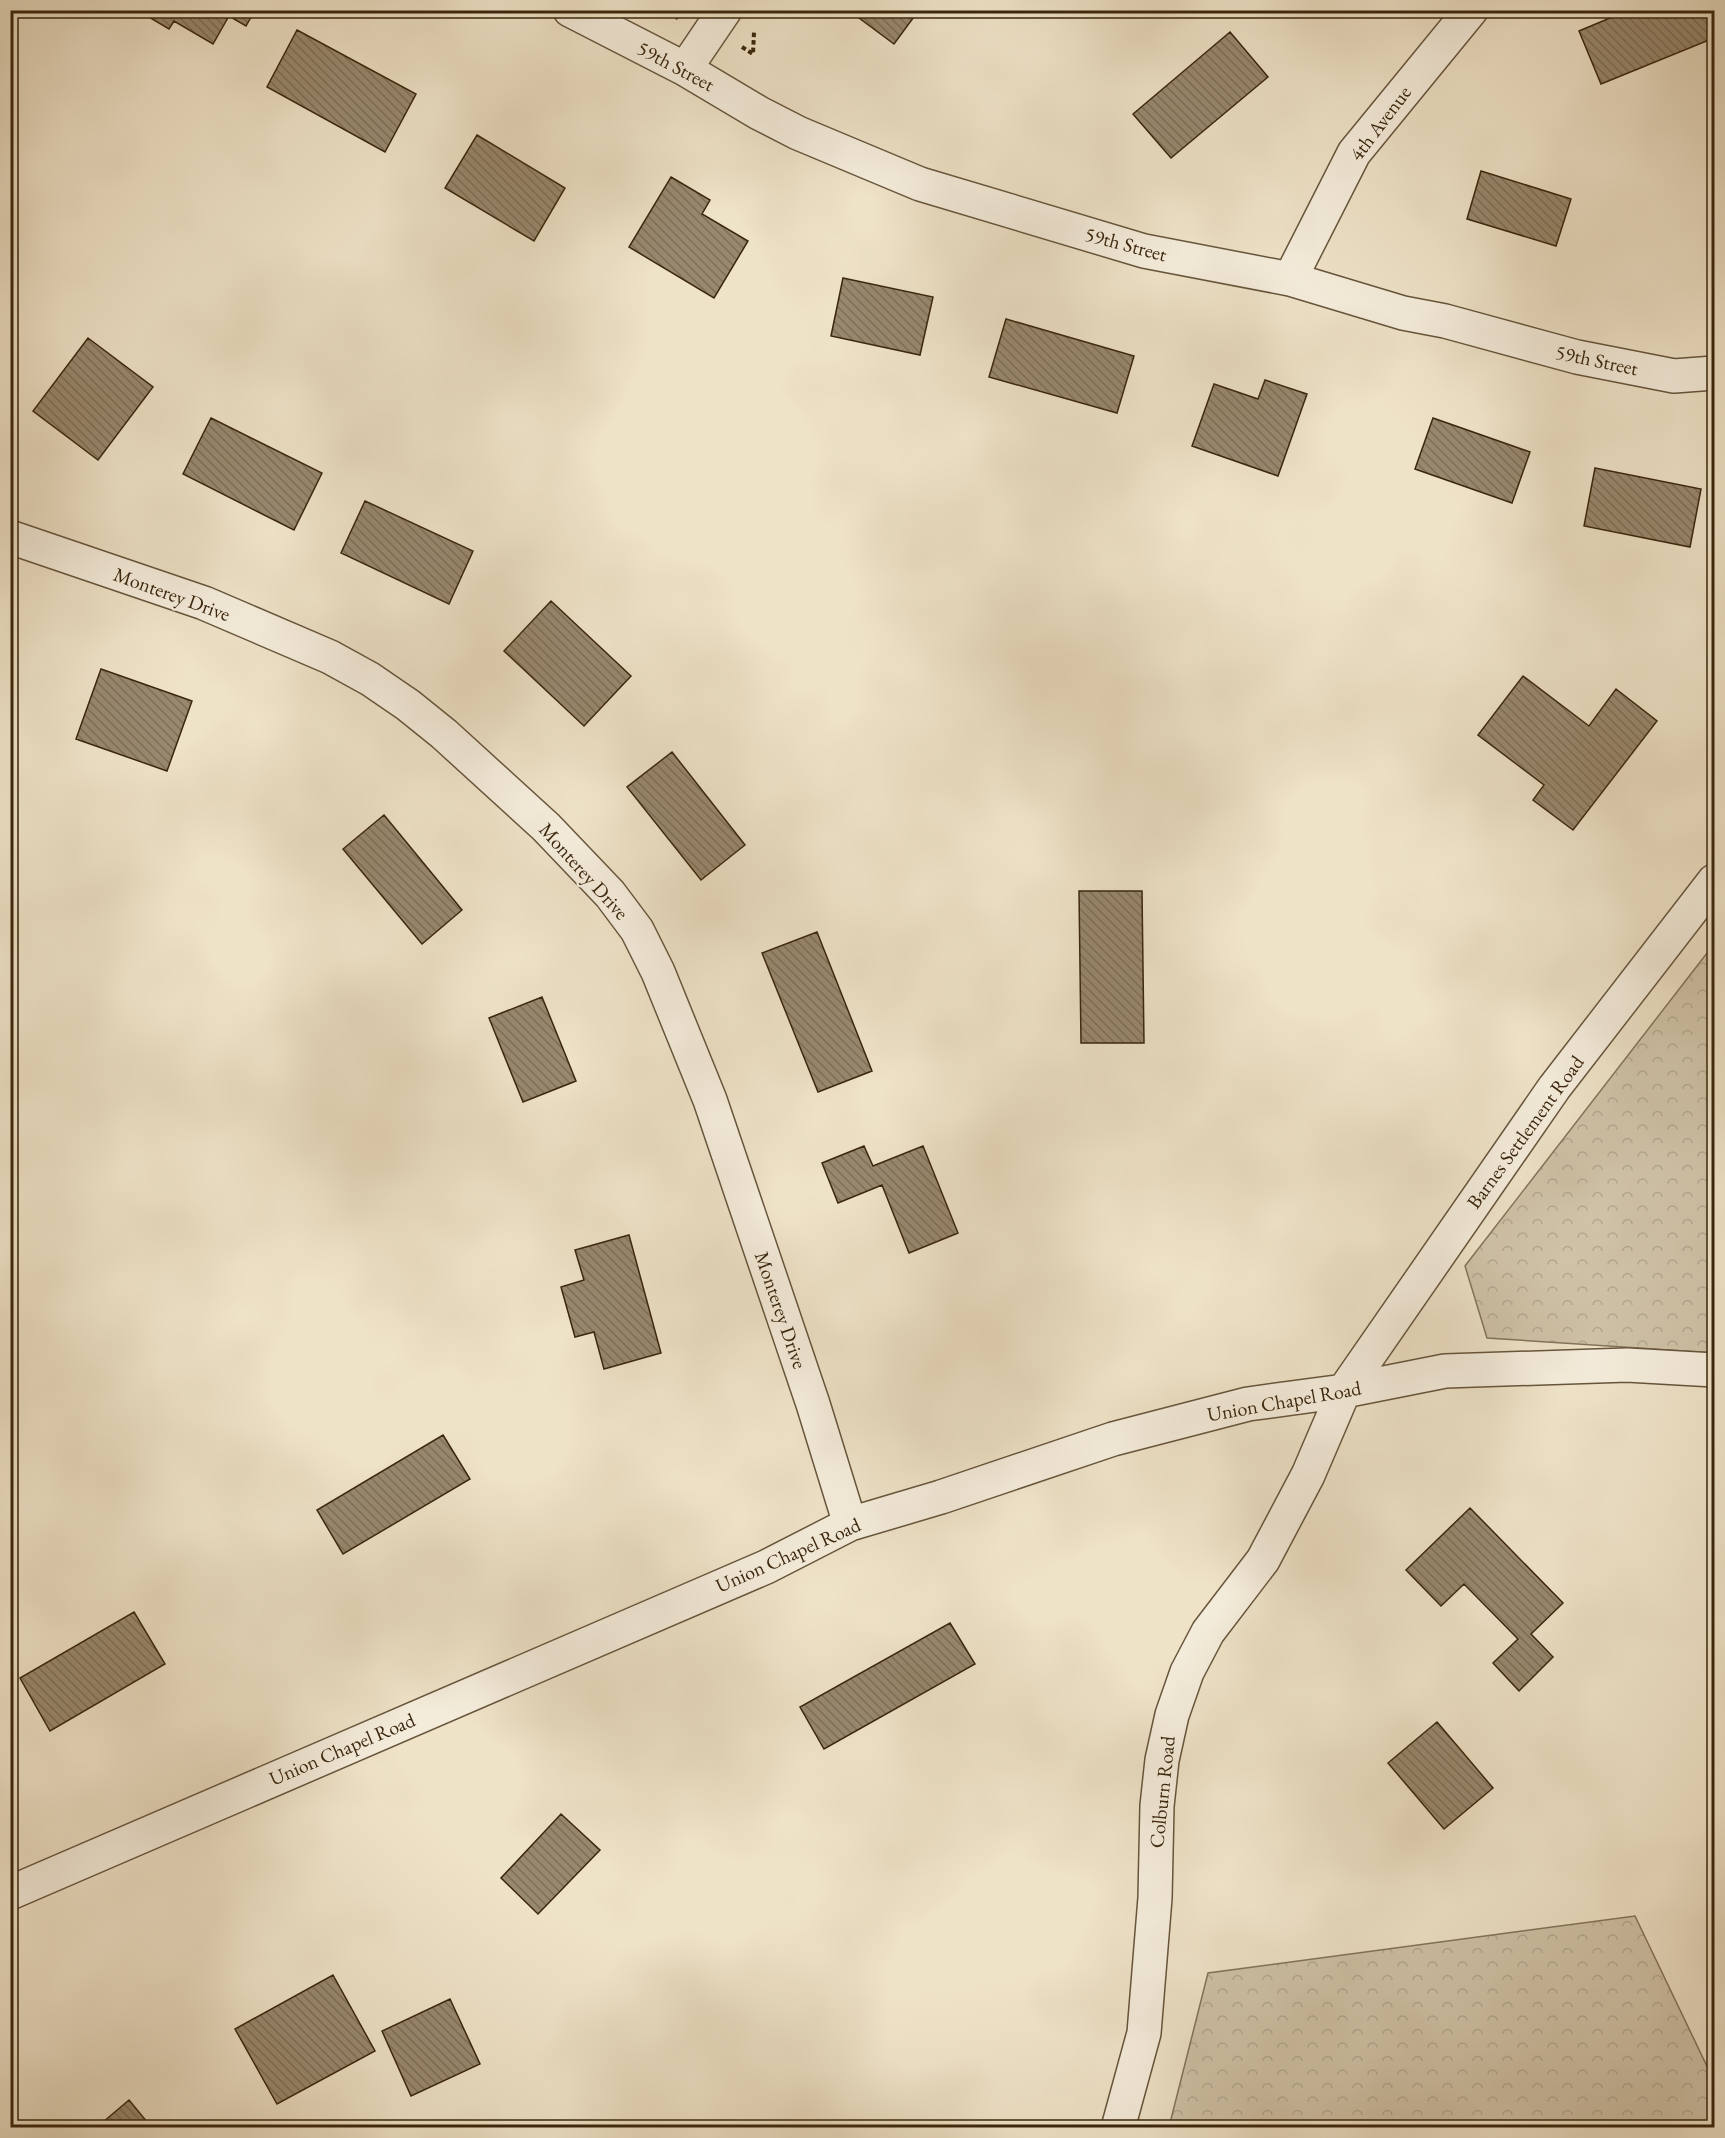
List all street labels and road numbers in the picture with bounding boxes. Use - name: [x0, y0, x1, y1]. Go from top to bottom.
- street label: 59th Street: [633, 35, 720, 97]
- street label: 4th Avenue: [1343, 80, 1417, 166]
- street label: 59th Street: [1082, 221, 1170, 268]
- street label: 59th Street: [1553, 339, 1641, 382]
- street label: Monterey Drive: [110, 561, 234, 627]
- street label: Monterey Drive: [533, 817, 635, 925]
- street label: Barnes Settlement Road: [1461, 1049, 1590, 1214]
- street label: Monterey Drive: [749, 1248, 813, 1372]
- street label: Union Chapel Road: [1205, 1375, 1364, 1427]
- street label: Union Chapel Road: [711, 1511, 865, 1599]
- street label: Union Chapel Road: [265, 1706, 420, 1791]
- street label: Colburn Road: [1143, 1734, 1181, 1849]

